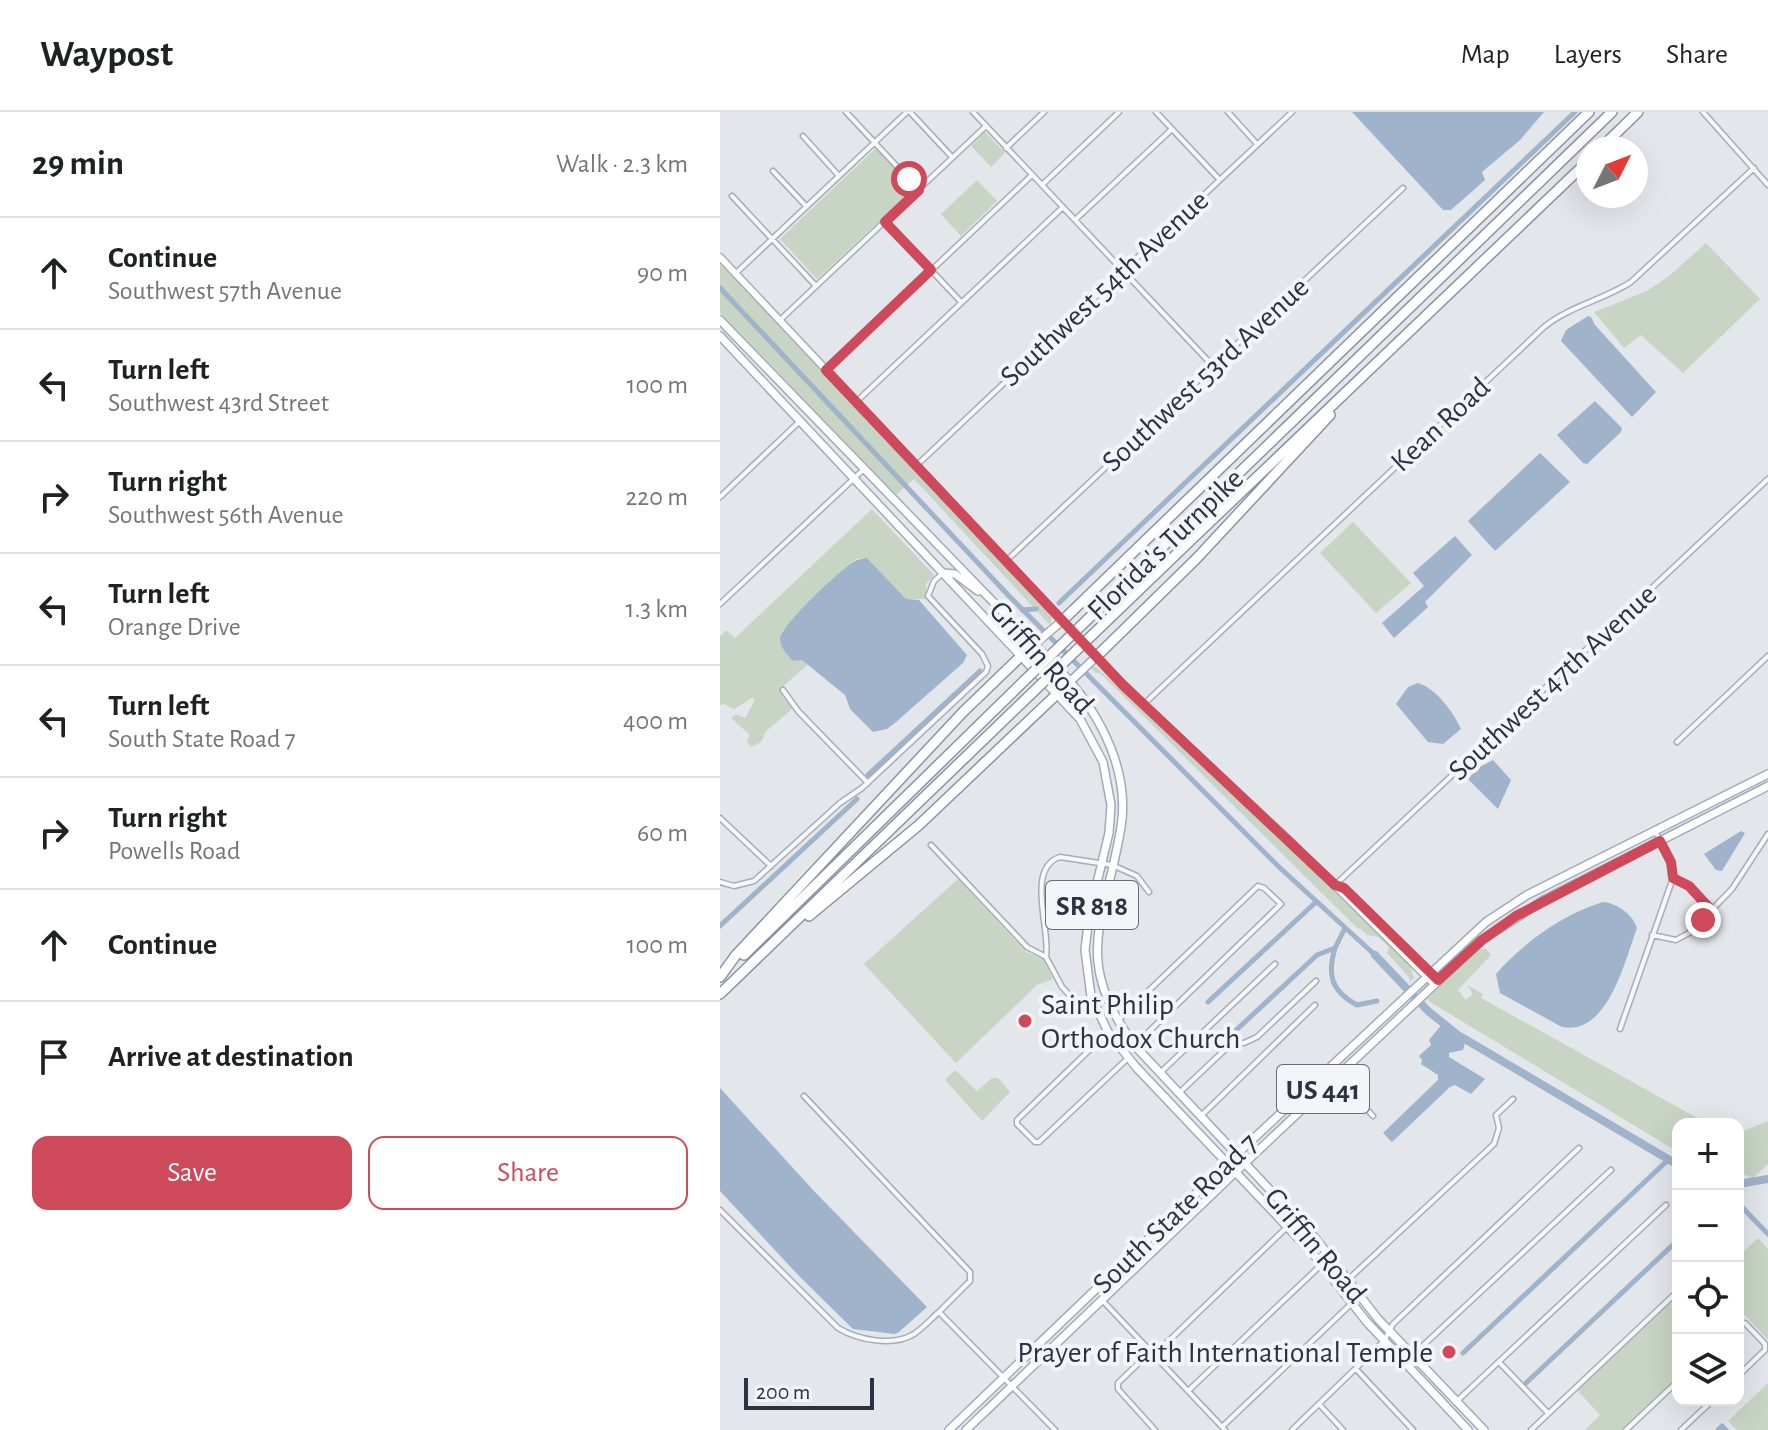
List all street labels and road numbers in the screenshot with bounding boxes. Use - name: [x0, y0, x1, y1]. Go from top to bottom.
- street label: Southwest 54th Avenue: [995, 185, 1214, 392]
- street label: Southwest 53rd Avenue: [1097, 272, 1315, 478]
- street label: Kean Road: [1385, 372, 1496, 478]
- street label: Florida's Turnpike: [1082, 463, 1249, 626]
- street label: Southwest 47th Avenue: [1443, 579, 1662, 786]
- street label: Griffin Road: [983, 596, 1099, 720]
- road number: SR 818: [1046, 881, 1138, 929]
- road number: US 441: [1277, 1065, 1369, 1113]
- street label: South State Road 7: [1087, 1128, 1264, 1300]
- street label: Griffin Road: [1259, 1182, 1372, 1309]

